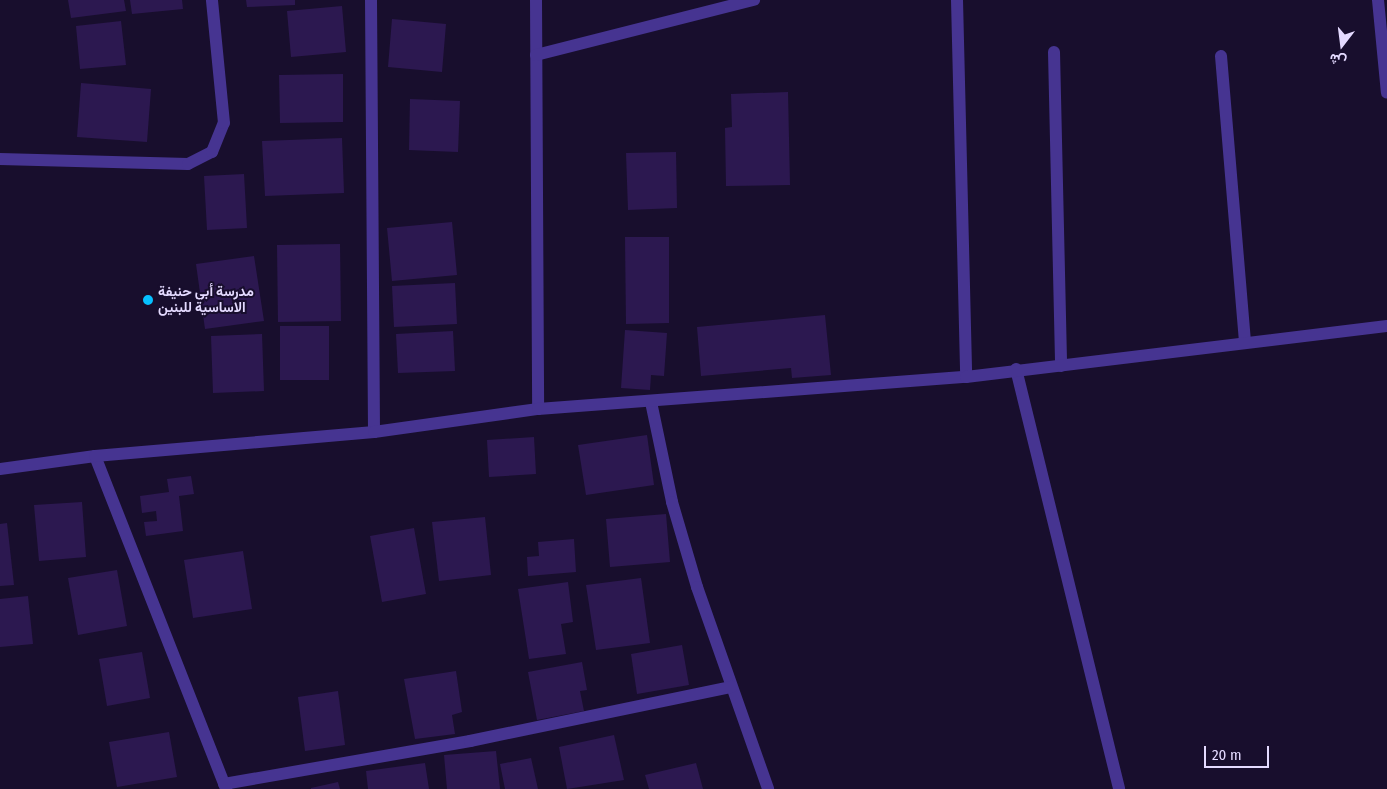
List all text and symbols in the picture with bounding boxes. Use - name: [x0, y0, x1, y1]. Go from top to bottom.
- north arrow: [1317, 20, 1367, 70]
- text: ش: [1328, 50, 1348, 70]
- place label: مدرسة أبي حنيفة الاساسية للبنين: [158, 284, 254, 316]
- marker: مدرسة أبي حنيفة الاساسية للبنين: [142, 294, 154, 306]
- scale bar: [1207, 736, 1272, 768]
- text: 20 m: [1212, 746, 1242, 764]

